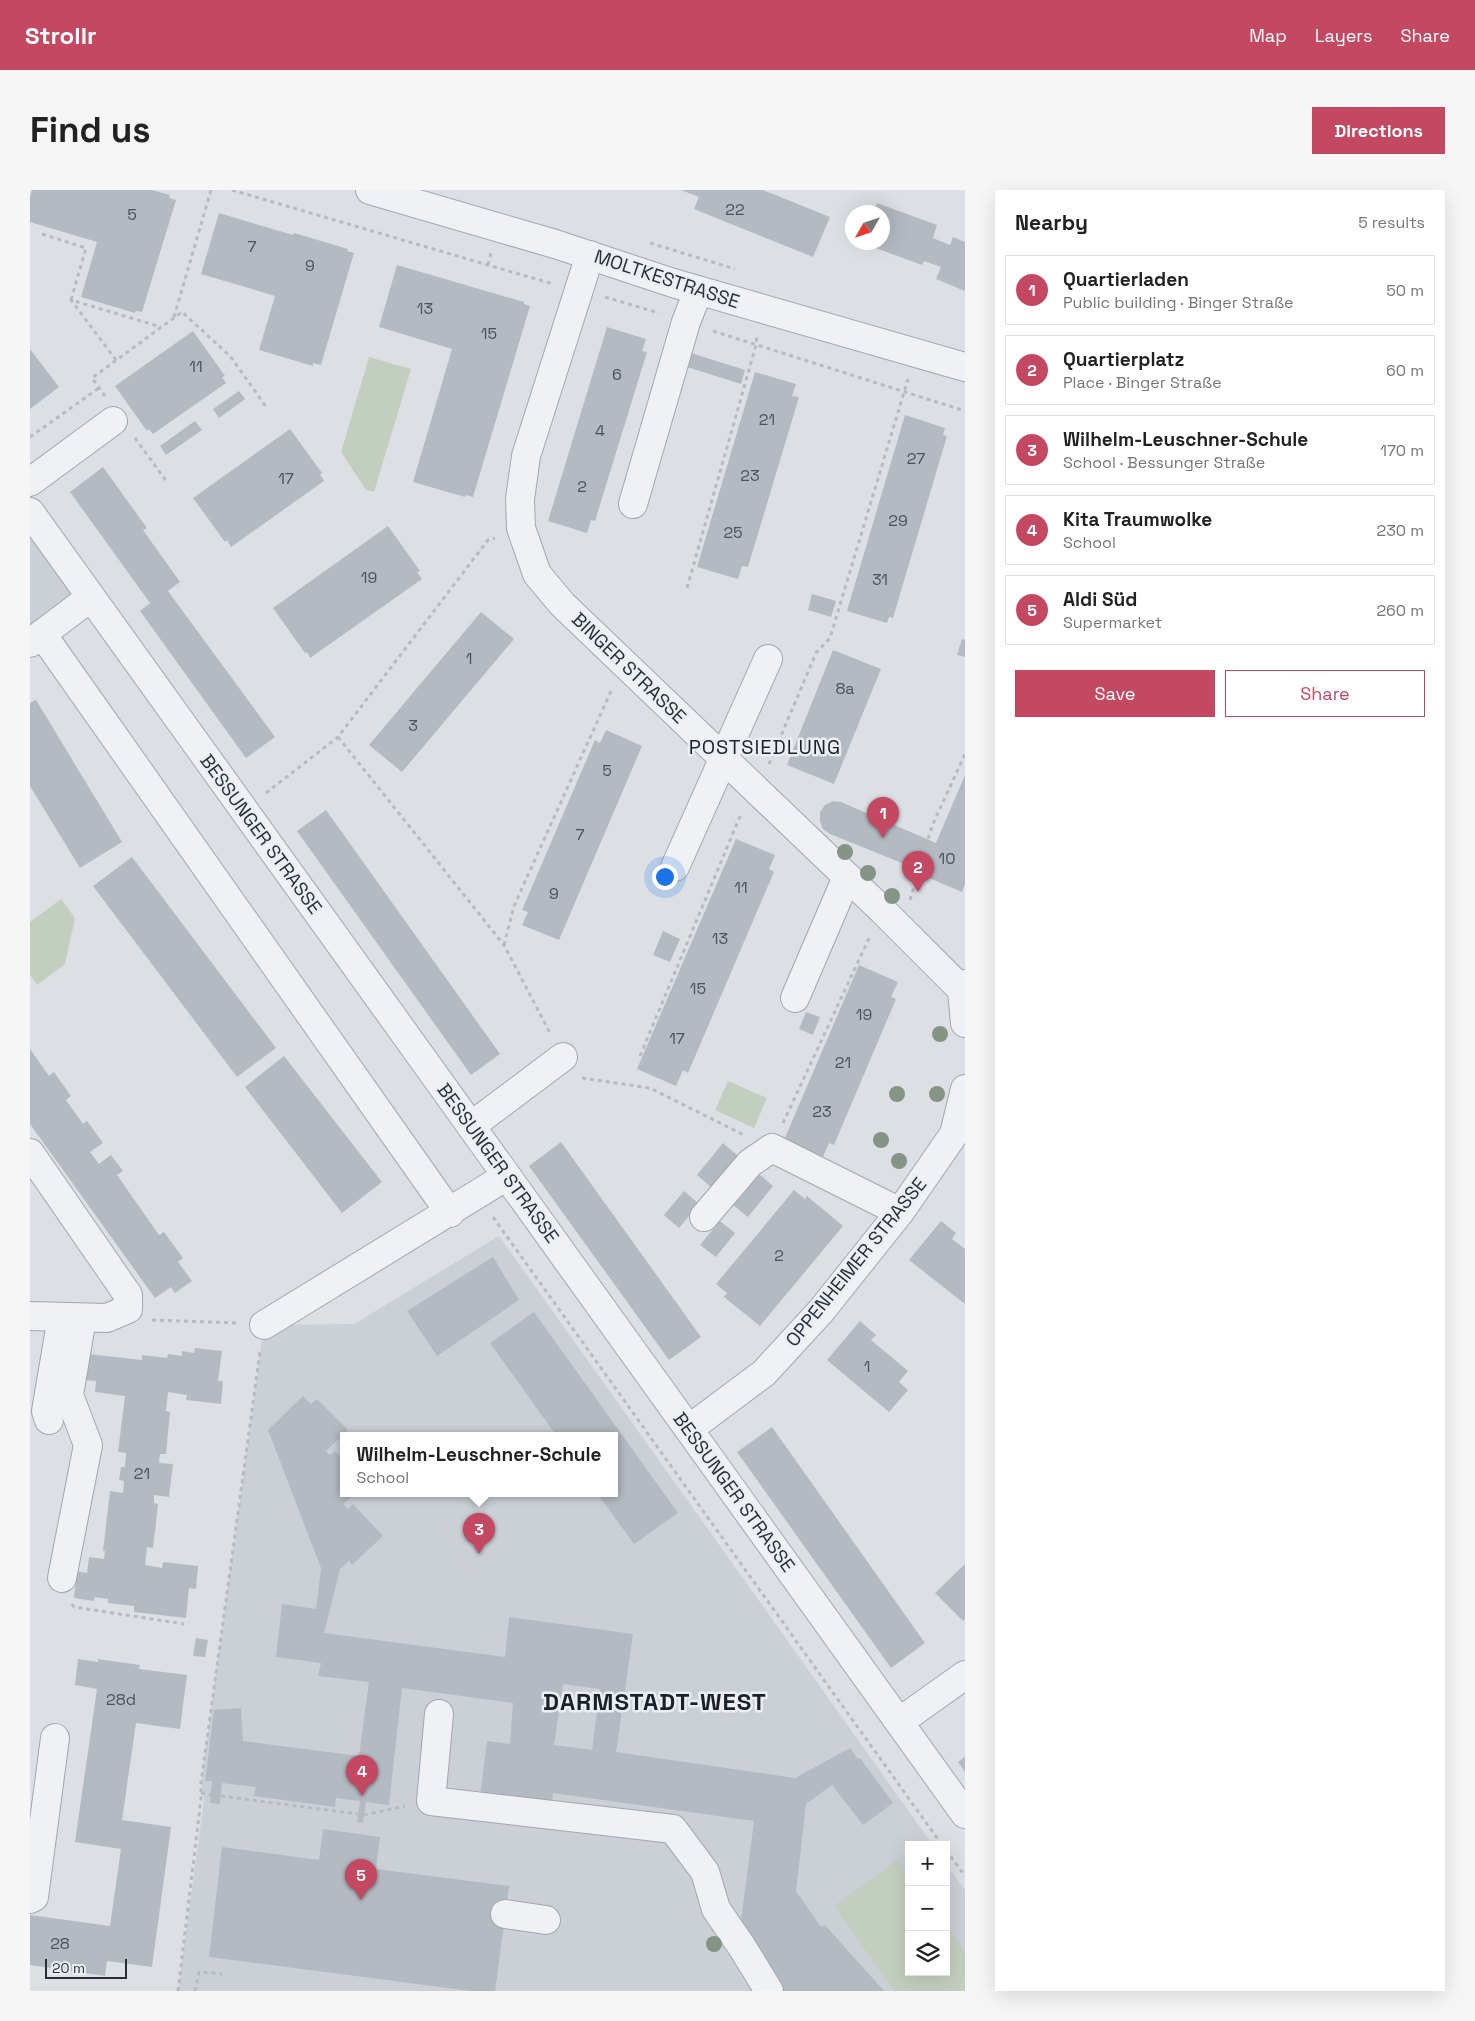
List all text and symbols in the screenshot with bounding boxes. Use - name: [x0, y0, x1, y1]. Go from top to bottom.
- text: Strollr: [25, 20, 97, 51]
- text: Map: [1249, 24, 1287, 47]
- text: Layers: [1315, 24, 1372, 47]
- text: Share: [1400, 24, 1450, 47]
- button: Directions: [1312, 107, 1445, 154]
- text: Find us: [30, 108, 151, 152]
- house number: 22: [725, 199, 745, 220]
- house number: 5: [127, 204, 137, 225]
- north arrow: [845, 205, 890, 250]
- text: Nearby: [1015, 209, 1088, 236]
- text: 5 results: [1358, 212, 1425, 233]
- house number: 7: [247, 236, 257, 257]
- street label: MOLTKESTRASSE: [591, 244, 743, 314]
- house number: 9: [305, 255, 315, 276]
- text: Quartierladen: [1063, 267, 1189, 292]
- text: 1: [1028, 280, 1036, 301]
- text: 50 m: [1386, 280, 1424, 301]
- text: Public building · Binger Straße: [1063, 292, 1294, 313]
- house number: 13: [417, 298, 433, 319]
- house number: 15: [481, 323, 497, 344]
- text: Quartierplatz: [1063, 347, 1184, 372]
- house number: 11: [189, 356, 203, 377]
- text: 2: [1027, 360, 1037, 381]
- text: 60 m: [1386, 360, 1424, 381]
- house number: 6: [612, 364, 622, 385]
- text: Place · Binger Straße: [1063, 372, 1222, 393]
- house number: 21: [759, 409, 775, 430]
- house number: 4: [595, 420, 605, 441]
- text: Wilhelm-Leuschner-Schule: [1063, 427, 1308, 452]
- text: 3: [1027, 440, 1037, 461]
- text: 170 m: [1380, 440, 1424, 461]
- house number: 27: [907, 448, 925, 469]
- text: School · Bessunger Straße: [1063, 452, 1265, 473]
- house number: 23: [740, 465, 760, 486]
- house number: 17: [278, 468, 294, 489]
- house number: 2: [577, 476, 587, 497]
- text: Kita Traumwolke: [1063, 507, 1212, 532]
- house number: 29: [888, 510, 908, 531]
- text: 4: [1027, 520, 1037, 541]
- text: 230 m: [1377, 520, 1424, 541]
- house number: 25: [723, 522, 743, 543]
- text: School: [1063, 532, 1116, 553]
- house number: 19: [361, 567, 377, 588]
- house number: 31: [872, 569, 888, 590]
- text: Aldi Süd: [1063, 587, 1137, 612]
- text: 5: [1027, 600, 1037, 621]
- text: 260 m: [1376, 600, 1424, 621]
- street label: BINGER STRASSE: [566, 607, 692, 729]
- text: Supermarket: [1063, 612, 1162, 633]
- house number: 1: [466, 648, 472, 669]
- button: Save: [1015, 670, 1215, 717]
- button: Share: [1225, 670, 1425, 717]
- house number: 8a: [835, 678, 855, 699]
- house number: 3: [408, 715, 418, 736]
- district label: POSTSIEDLUNG: [689, 734, 841, 760]
- street label: BESSUNGER STRASSE: [194, 749, 328, 919]
- house number: 5: [602, 760, 612, 781]
- pin: 1: [867, 797, 899, 838]
- house number: 7: [575, 824, 585, 845]
- house number: 10: [939, 848, 955, 869]
- pin: 2: [902, 851, 934, 892]
- your location: [652, 864, 678, 890]
- house number: 11: [734, 877, 748, 898]
- house number: 9: [549, 883, 559, 904]
- house number: 13: [712, 928, 728, 949]
- house number: 15: [690, 978, 706, 999]
- house number: 19: [856, 1004, 872, 1025]
- house number: 17: [669, 1028, 685, 1049]
- house number: 21: [835, 1052, 851, 1073]
- street label: BESSUNGER STRASSE: [431, 1078, 565, 1248]
- house number: 23: [812, 1101, 832, 1122]
- street label: OPPENHEIMER STRASSE: [780, 1172, 932, 1352]
- house number: 2: [774, 1245, 784, 1266]
- house number: 1: [864, 1356, 870, 1377]
- street label: BESSUNGER STRASSE: [667, 1407, 801, 1577]
- popup: [340, 1432, 618, 1497]
- text: Wilhelm-Leuschner-Schule: [356, 1442, 602, 1467]
- house number: 21: [134, 1463, 150, 1484]
- text: School: [356, 1467, 409, 1488]
- pin: 3: [463, 1513, 495, 1554]
- district label: DARMSTADT-WEST: [543, 1686, 767, 1717]
- house number: 28d: [106, 1689, 136, 1710]
- pin: 4: [346, 1755, 378, 1796]
- map controls: [905, 1841, 950, 1976]
- button: +: [905, 1841, 950, 1886]
- pin: 5: [345, 1859, 377, 1900]
- button: −: [905, 1886, 950, 1931]
- button: layers: [905, 1931, 950, 1976]
- house number: 28: [50, 1933, 70, 1954]
- scale bar: [45, 1956, 128, 1979]
- text: 20 m: [52, 1959, 85, 1977]

